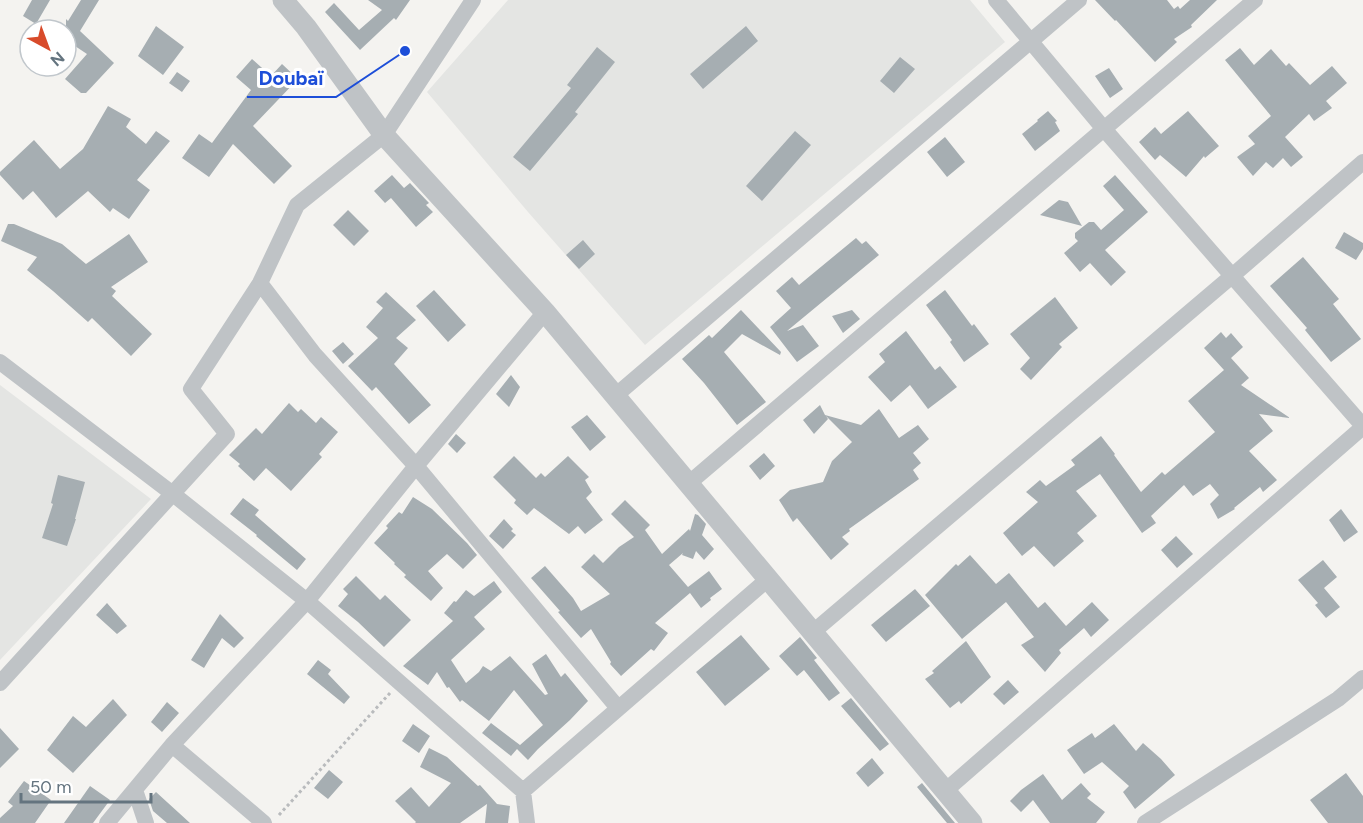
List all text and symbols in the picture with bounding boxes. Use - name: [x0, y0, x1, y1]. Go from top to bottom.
- north arrow: [18, 18, 78, 78]
- text: N: [47, 48, 68, 70]
- callout: Doubaï: [247, 59, 336, 97]
- text: Doubaï: [259, 66, 324, 90]
- scale bar: [21, 766, 152, 804]
- text: 50 m: [30, 776, 72, 798]

